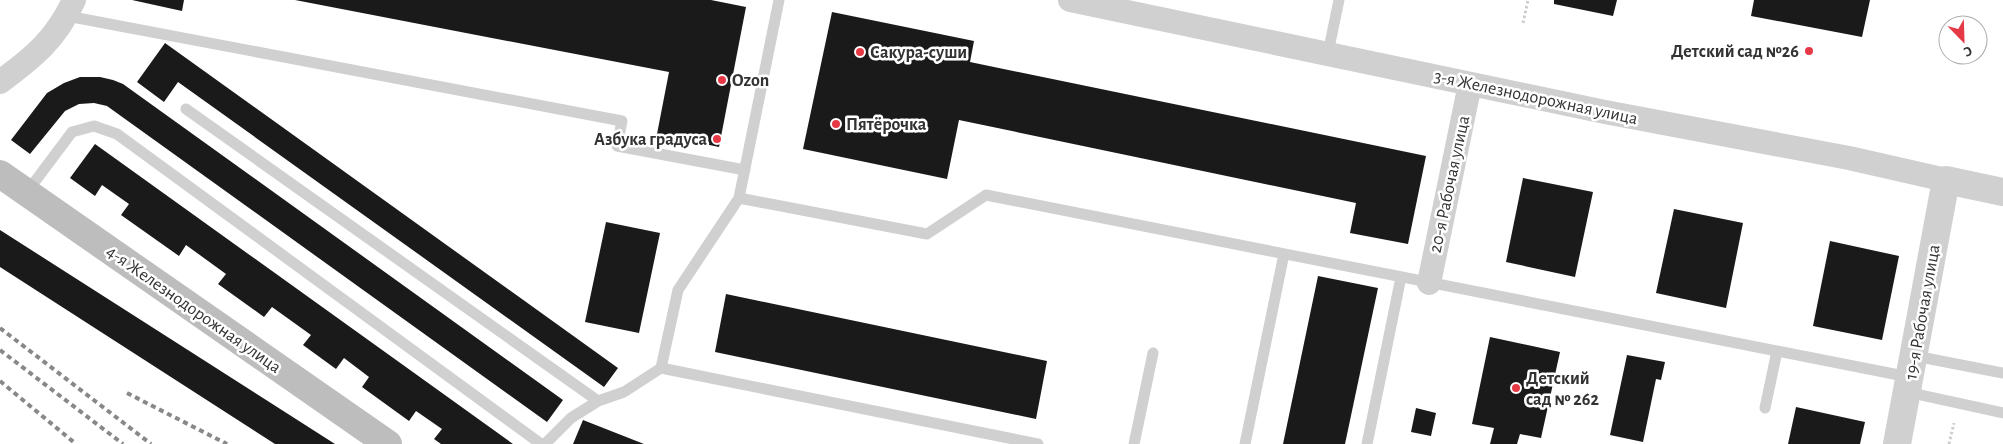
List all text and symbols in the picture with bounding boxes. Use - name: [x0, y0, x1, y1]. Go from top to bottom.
- north arrow: [1938, 15, 1988, 65]
- place label: Детский сад №26: [1671, 43, 1799, 61]
- text: С: [1961, 43, 1974, 59]
- place label: Сакура-суши: [870, 44, 967, 62]
- marker: Детский сад №26: [1803, 45, 1815, 57]
- marker: Сакура-суши: [854, 46, 866, 58]
- street label: 3-я Железнодорожная улица: [1432, 68, 1639, 128]
- place label: Ozon: [732, 72, 769, 90]
- marker: Ozon: [716, 74, 728, 86]
- street label: 20-я Рабочая улица: [1426, 114, 1473, 254]
- place label: Пятёрочка: [846, 116, 927, 134]
- marker: Пятёрочка: [830, 118, 842, 130]
- place label: Азбука градуса: [594, 131, 707, 149]
- marker: Азбука градуса: [711, 133, 723, 145]
- street label: 4-я Железнодорожная улица: [103, 243, 284, 377]
- street label: 19-я Рабочая улица: [1901, 243, 1944, 381]
- place label: Детский сад № 262: [1526, 370, 1599, 409]
- marker: Детский сад № 262: [1510, 382, 1522, 394]

